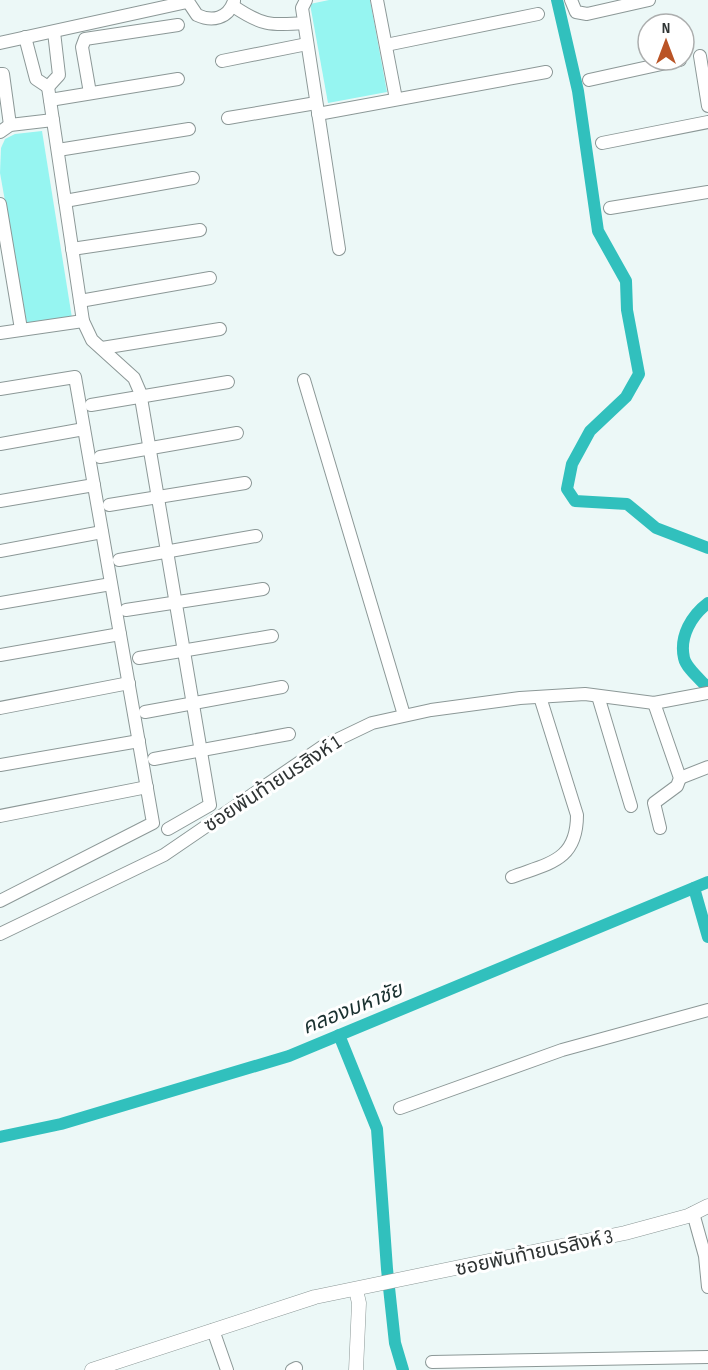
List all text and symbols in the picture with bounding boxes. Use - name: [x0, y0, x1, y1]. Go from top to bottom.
- north arrow: [636, 12, 696, 72]
- text: N: [662, 19, 670, 38]
- street label: ซอยพันท้ายนรสิงห์ 1: [199, 730, 346, 837]
- water label: คลองมหาชัย: [298, 976, 407, 1040]
- street label: ซอยพันท้ายนรสิงห์ 3: [453, 1225, 615, 1281]

